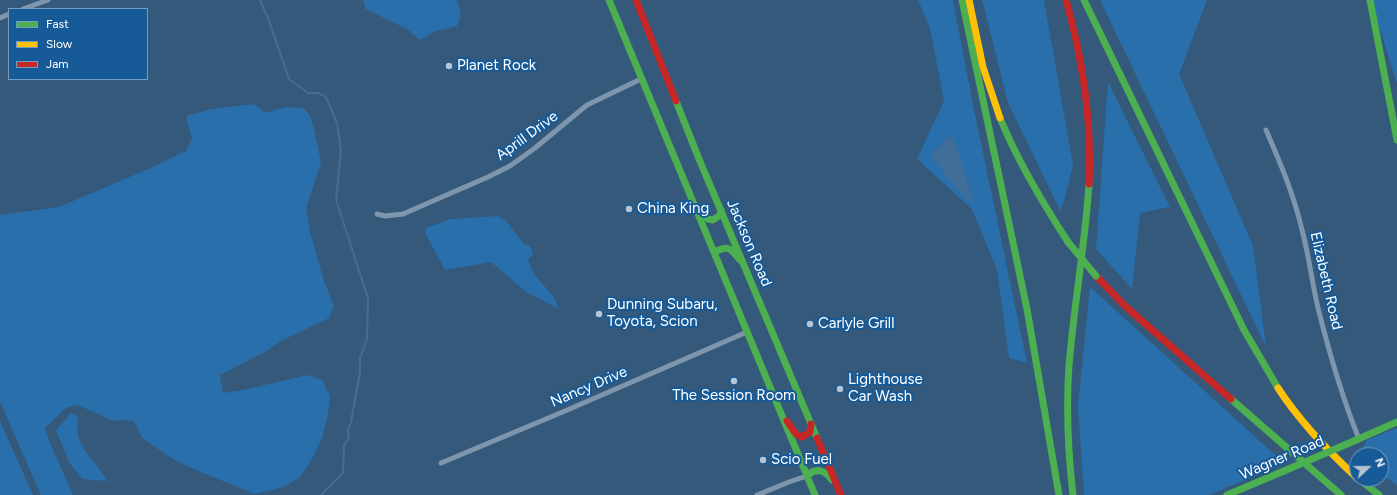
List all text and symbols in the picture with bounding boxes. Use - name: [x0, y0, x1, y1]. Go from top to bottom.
- legend: [8, 8, 148, 80]
- text: Fast: [46, 17, 69, 31]
- text: Slow: [46, 37, 72, 51]
- text: Jam: [46, 57, 69, 71]
- place label: Planet Rock: [457, 57, 536, 75]
- marker: Planet Rock: [444, 61, 454, 71]
- street label: Aprill Drive: [492, 107, 562, 165]
- street label: Jackson Road: [723, 197, 775, 289]
- place label: China King: [637, 200, 709, 218]
- marker: China King: [624, 204, 634, 214]
- street label: Elizabeth Road: [1306, 230, 1346, 332]
- place label: Dunning Subaru, Toyota, Scion: [607, 296, 718, 331]
- marker: Dunning Subaru, Toyota, Scion: [594, 309, 604, 319]
- place label: Carlyle Grill: [818, 315, 894, 333]
- marker: Carlyle Grill: [805, 319, 815, 329]
- street label: Nancy Drive: [548, 363, 630, 411]
- place label: Lighthouse Car Wash: [848, 371, 923, 406]
- marker: The Session Room: [729, 376, 739, 386]
- marker: Lighthouse Car Wash: [835, 384, 845, 394]
- place label: The Session Room: [672, 387, 796, 405]
- street label: Wagner Road: [1237, 432, 1327, 484]
- north arrow: [1349, 447, 1389, 487]
- place label: Scio Fuel: [771, 451, 832, 469]
- marker: Scio Fuel: [758, 455, 768, 465]
- text: N: [1372, 456, 1387, 469]

